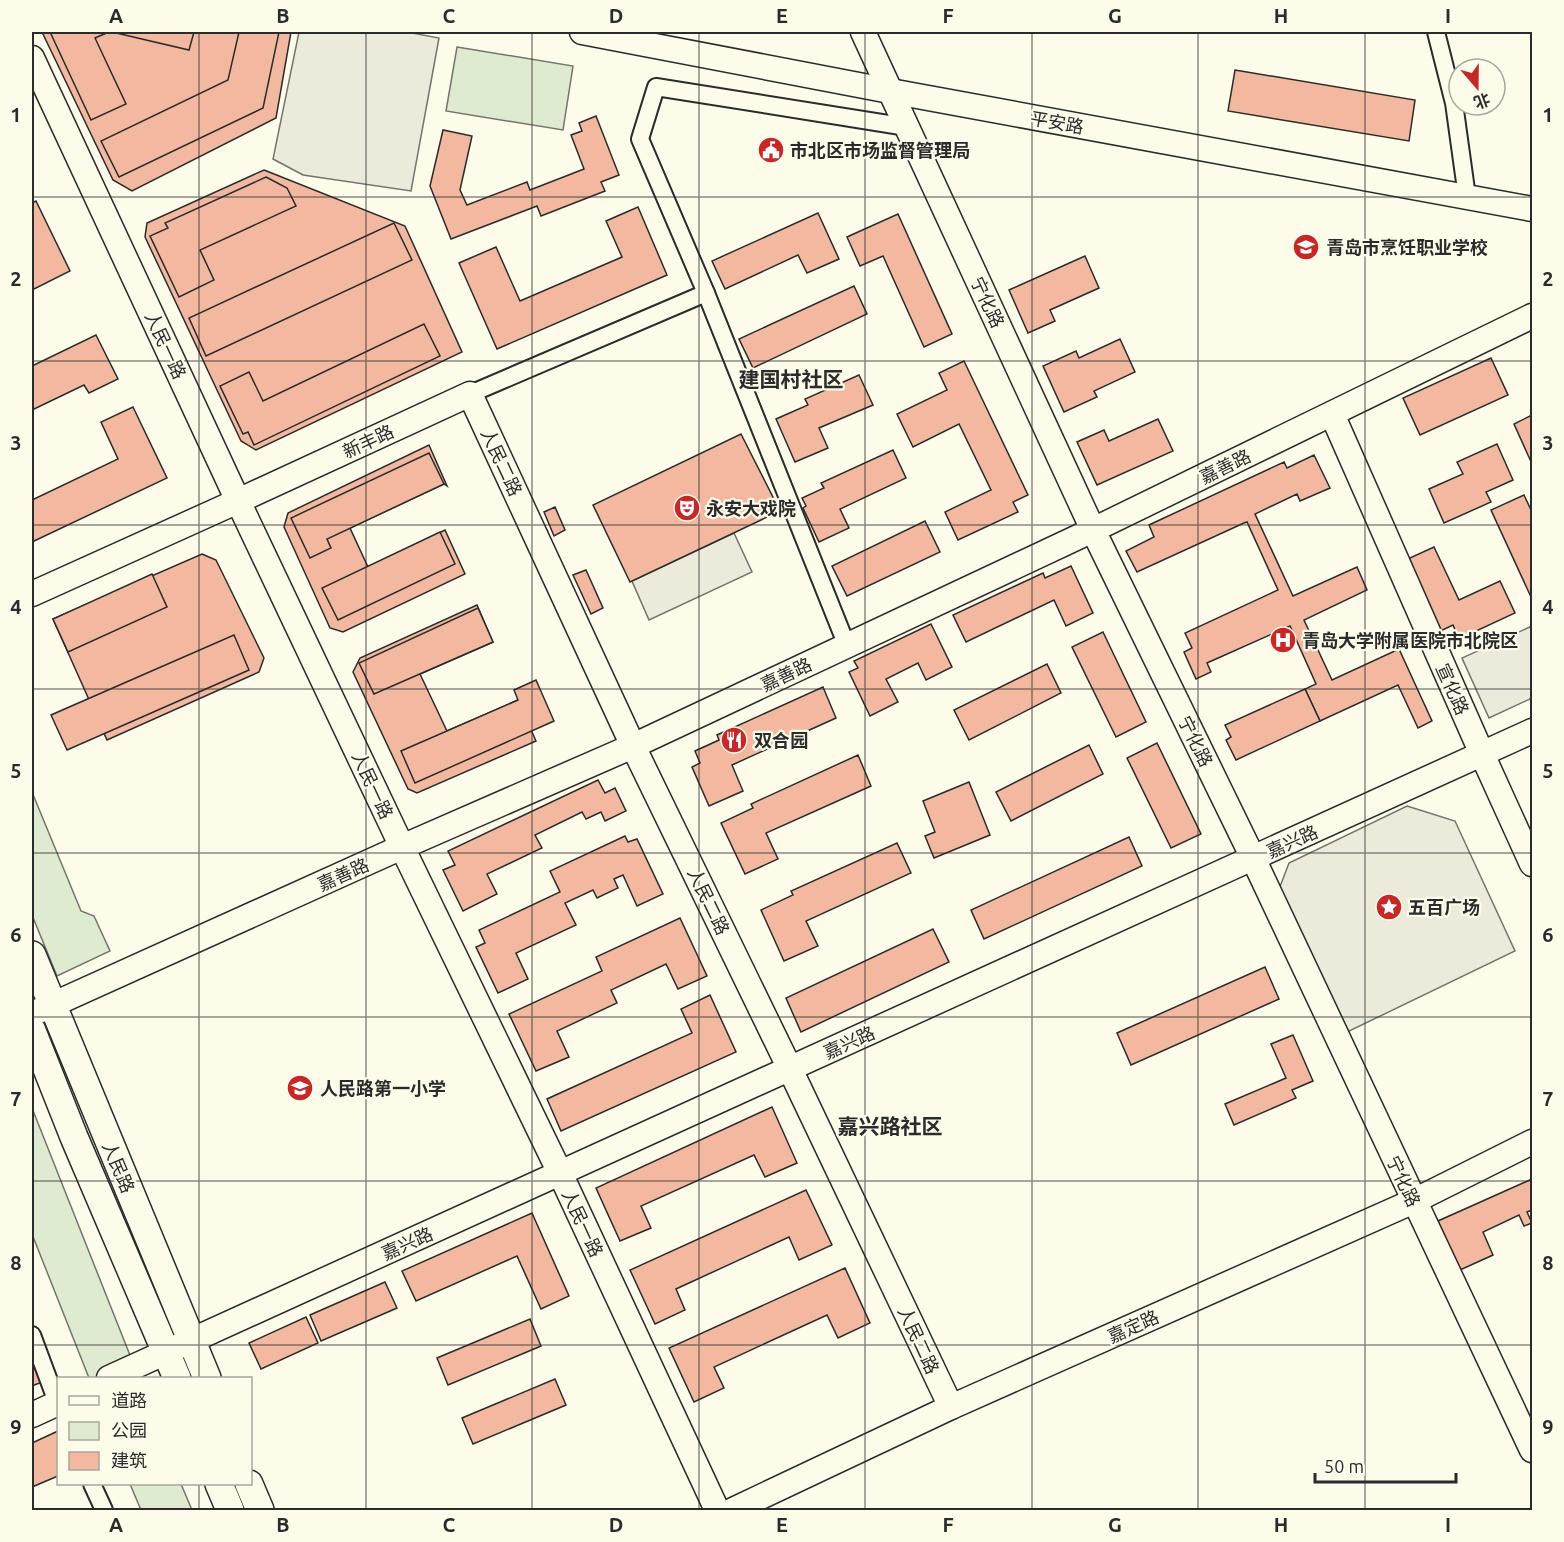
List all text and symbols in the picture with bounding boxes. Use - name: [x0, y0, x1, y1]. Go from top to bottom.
- text: A: [109, 4, 123, 27]
- text: B: [276, 4, 290, 27]
- text: C: [443, 4, 456, 27]
- text: D: [609, 4, 623, 27]
- text: E: [776, 4, 788, 27]
- text: F: [942, 4, 954, 27]
- text: G: [1108, 4, 1122, 27]
- text: H: [1274, 4, 1288, 27]
- text: I: [1445, 4, 1451, 27]
- north arrow: [1447, 57, 1507, 117]
- text: 北: [1472, 90, 1493, 112]
- text: 1: [10, 103, 22, 126]
- text: 1: [1542, 103, 1554, 126]
- street label: 平安路: [1029, 107, 1085, 137]
- public building icon: 市北区市场监督管理局: [756, 135, 786, 165]
- place label: 市北区市场监督管理局: [790, 140, 970, 160]
- school or university icon: 青岛市烹饪职业学校: [1291, 232, 1321, 262]
- place label: 青岛市烹饪职业学校: [1326, 237, 1488, 257]
- text: 2: [10, 267, 22, 290]
- text: 2: [1542, 267, 1554, 290]
- street label: 宁化路: [968, 273, 1008, 331]
- street label: 人民一路: [142, 308, 190, 382]
- district label: 建国村社区: [739, 367, 844, 391]
- street label: 新丰路: [339, 421, 397, 461]
- street label: 人民二路: [478, 425, 526, 499]
- text: 3: [10, 431, 22, 454]
- text: 3: [1542, 431, 1554, 454]
- street label: 嘉善路: [1196, 445, 1254, 487]
- theatre icon: 永安大戏院: [672, 493, 702, 523]
- place label: 永安大戏院: [706, 498, 796, 518]
- text: 4: [10, 595, 22, 618]
- text: 4: [1542, 595, 1554, 618]
- hospital icon: 青岛大学附属医院市北院区: [1268, 625, 1298, 655]
- place label: 青岛大学附属医院市北院区: [1302, 630, 1518, 650]
- street label: 嘉善路: [757, 654, 815, 694]
- street label: 宣化路: [1433, 660, 1473, 718]
- street label: 宁化路: [1175, 712, 1217, 770]
- restaurant icon: 双合园: [719, 725, 749, 755]
- place label: 双合园: [754, 730, 808, 750]
- street label: 人民一路: [349, 748, 397, 822]
- text: 5: [10, 759, 22, 782]
- text: 5: [1542, 759, 1554, 782]
- street label: 嘉兴路: [1263, 821, 1321, 861]
- street label: 嘉善路: [314, 854, 372, 894]
- street label: 人民二路: [684, 864, 734, 938]
- place icon: 五百广场: [1374, 892, 1404, 922]
- place label: 五百广场: [1408, 897, 1480, 917]
- text: 6: [10, 923, 22, 946]
- text: 6: [1542, 923, 1554, 946]
- street label: 嘉兴路: [820, 1022, 878, 1062]
- school or university icon: 人民路第一小学: [285, 1073, 315, 1103]
- place label: 人民路第一小学: [320, 1078, 446, 1098]
- text: 7: [10, 1087, 22, 1110]
- text: 7: [1542, 1087, 1554, 1110]
- district label: 嘉兴路社区: [838, 1114, 943, 1138]
- street label: 人民路: [99, 1138, 139, 1196]
- street label: 宁化路: [1384, 1152, 1424, 1210]
- street label: 人民一路: [559, 1186, 607, 1260]
- street label: 嘉兴路: [378, 1223, 436, 1263]
- text: 8: [10, 1251, 22, 1274]
- text: 8: [1542, 1251, 1554, 1274]
- street label: 人民二路: [895, 1303, 943, 1377]
- street label: 嘉定路: [1104, 1306, 1162, 1346]
- legend: [57, 1377, 252, 1485]
- text: 道路: [111, 1390, 147, 1410]
- text: 9: [10, 1415, 22, 1438]
- text: 9: [1542, 1415, 1554, 1438]
- text: 公园: [111, 1420, 147, 1440]
- scale bar: [1315, 1446, 1456, 1484]
- text: 建筑: [111, 1450, 147, 1470]
- text: 50 m: [1324, 1456, 1364, 1476]
- text: A: [109, 1513, 123, 1536]
- text: B: [276, 1513, 290, 1536]
- text: C: [443, 1513, 456, 1536]
- text: D: [609, 1513, 623, 1536]
- text: E: [776, 1513, 788, 1536]
- text: F: [942, 1513, 954, 1536]
- text: G: [1108, 1513, 1122, 1536]
- text: H: [1274, 1513, 1288, 1536]
- text: I: [1445, 1513, 1451, 1536]

